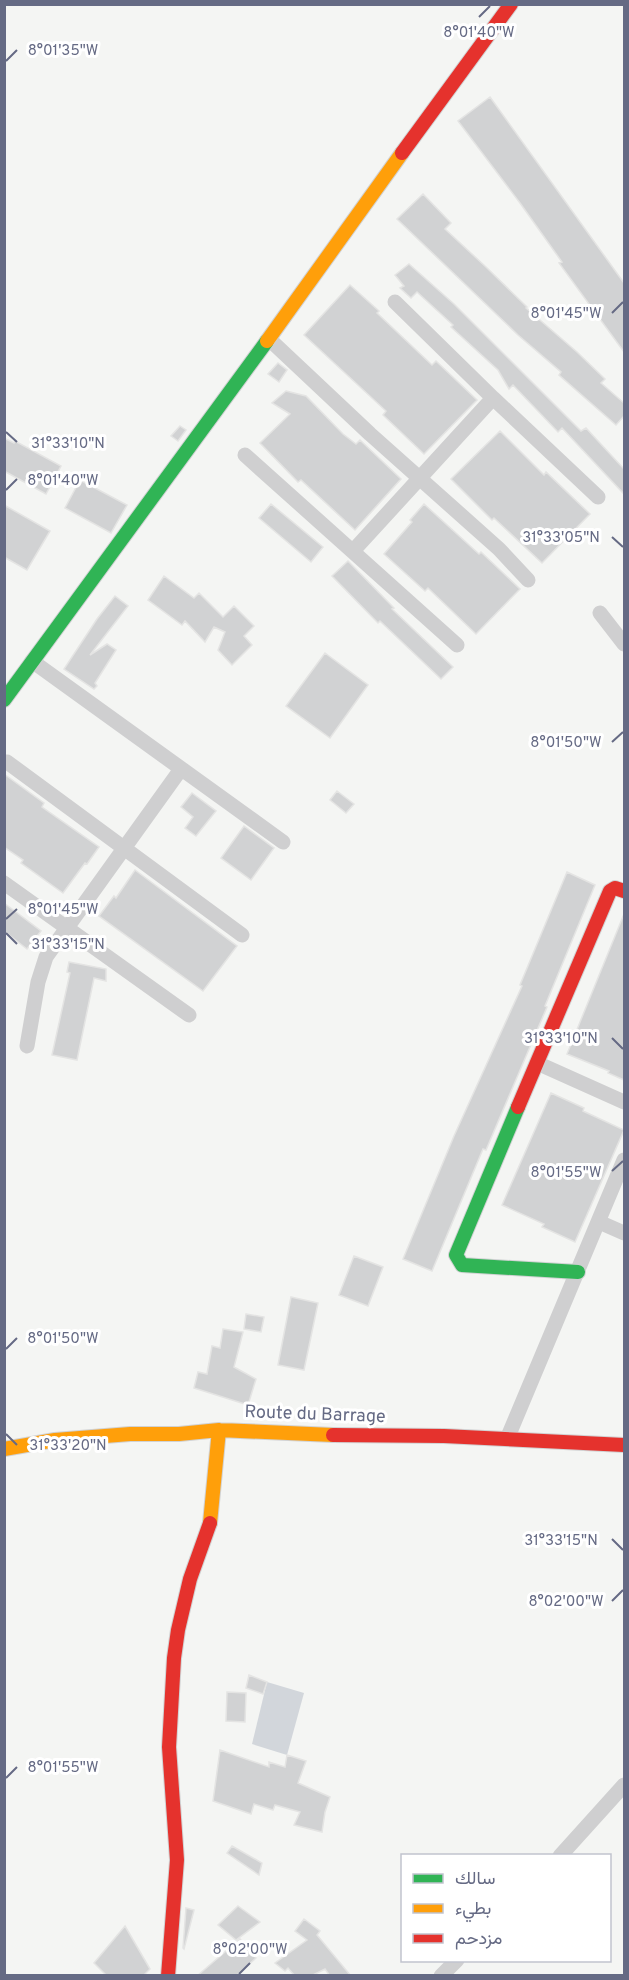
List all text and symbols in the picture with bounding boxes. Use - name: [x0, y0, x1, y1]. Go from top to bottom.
- text: 8°01'40"W: [443, 24, 515, 43]
- text: 8°01'35"W: [28, 42, 98, 61]
- text: 8°01'45"W: [530, 305, 602, 324]
- text: 31°33'10"N: [31, 435, 105, 454]
- text: 8°01'40"W: [27, 472, 99, 491]
- text: 31°33'05"N: [522, 529, 600, 548]
- text: 8°01'50"W: [530, 734, 602, 753]
- text: 8°01'45"W: [27, 901, 99, 920]
- text: 31°33'15"N: [31, 936, 105, 955]
- text: 31°33'10"N: [524, 1030, 598, 1049]
- text: 8°01'55"W: [530, 1164, 602, 1183]
- text: 8°01'50"W: [27, 1330, 99, 1349]
- street label: Route du Barrage: [244, 1401, 386, 1429]
- text: 31°33'20"N: [29, 1437, 107, 1456]
- text: 31°33'15"N: [524, 1532, 598, 1551]
- text: 8°02'00"W: [528, 1593, 604, 1612]
- text: 8°01'55"W: [27, 1759, 99, 1778]
- legend: [401, 1854, 611, 1962]
- text: سالك: [455, 1868, 495, 1891]
- text: بطيء: [455, 1898, 491, 1923]
- text: مزدحم: [455, 1928, 502, 1951]
- text: 8°02'00"W: [212, 1941, 288, 1960]

